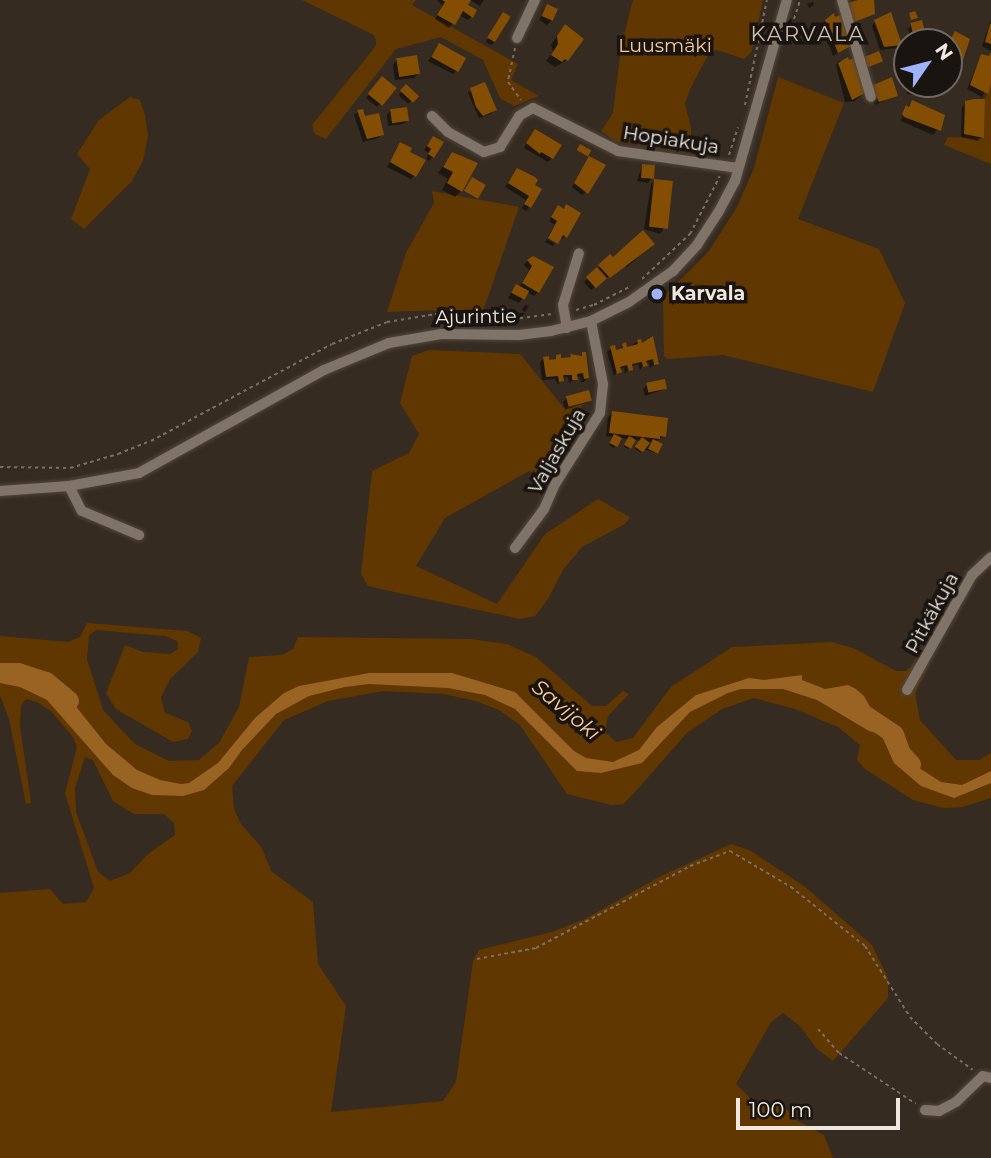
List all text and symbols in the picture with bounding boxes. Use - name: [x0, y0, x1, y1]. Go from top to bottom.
- district label: KARVALA: [751, 21, 865, 47]
- north arrow: [893, 28, 963, 98]
- park label: Luusmäki: [618, 35, 712, 57]
- text: N: [930, 39, 958, 65]
- street label: Hopiakuja: [621, 121, 721, 159]
- place label: Karvala: [671, 283, 745, 305]
- marker: Karvala: [649, 286, 665, 302]
- street label: Ajurintie: [435, 305, 517, 329]
- street label: Valjaskuja: [523, 404, 591, 498]
- street label: Pitkäkuja: [900, 569, 964, 657]
- water label: Savijoki: [527, 674, 605, 746]
- scale bar: [739, 1084, 904, 1128]
- text: 100 m: [749, 1097, 812, 1122]

